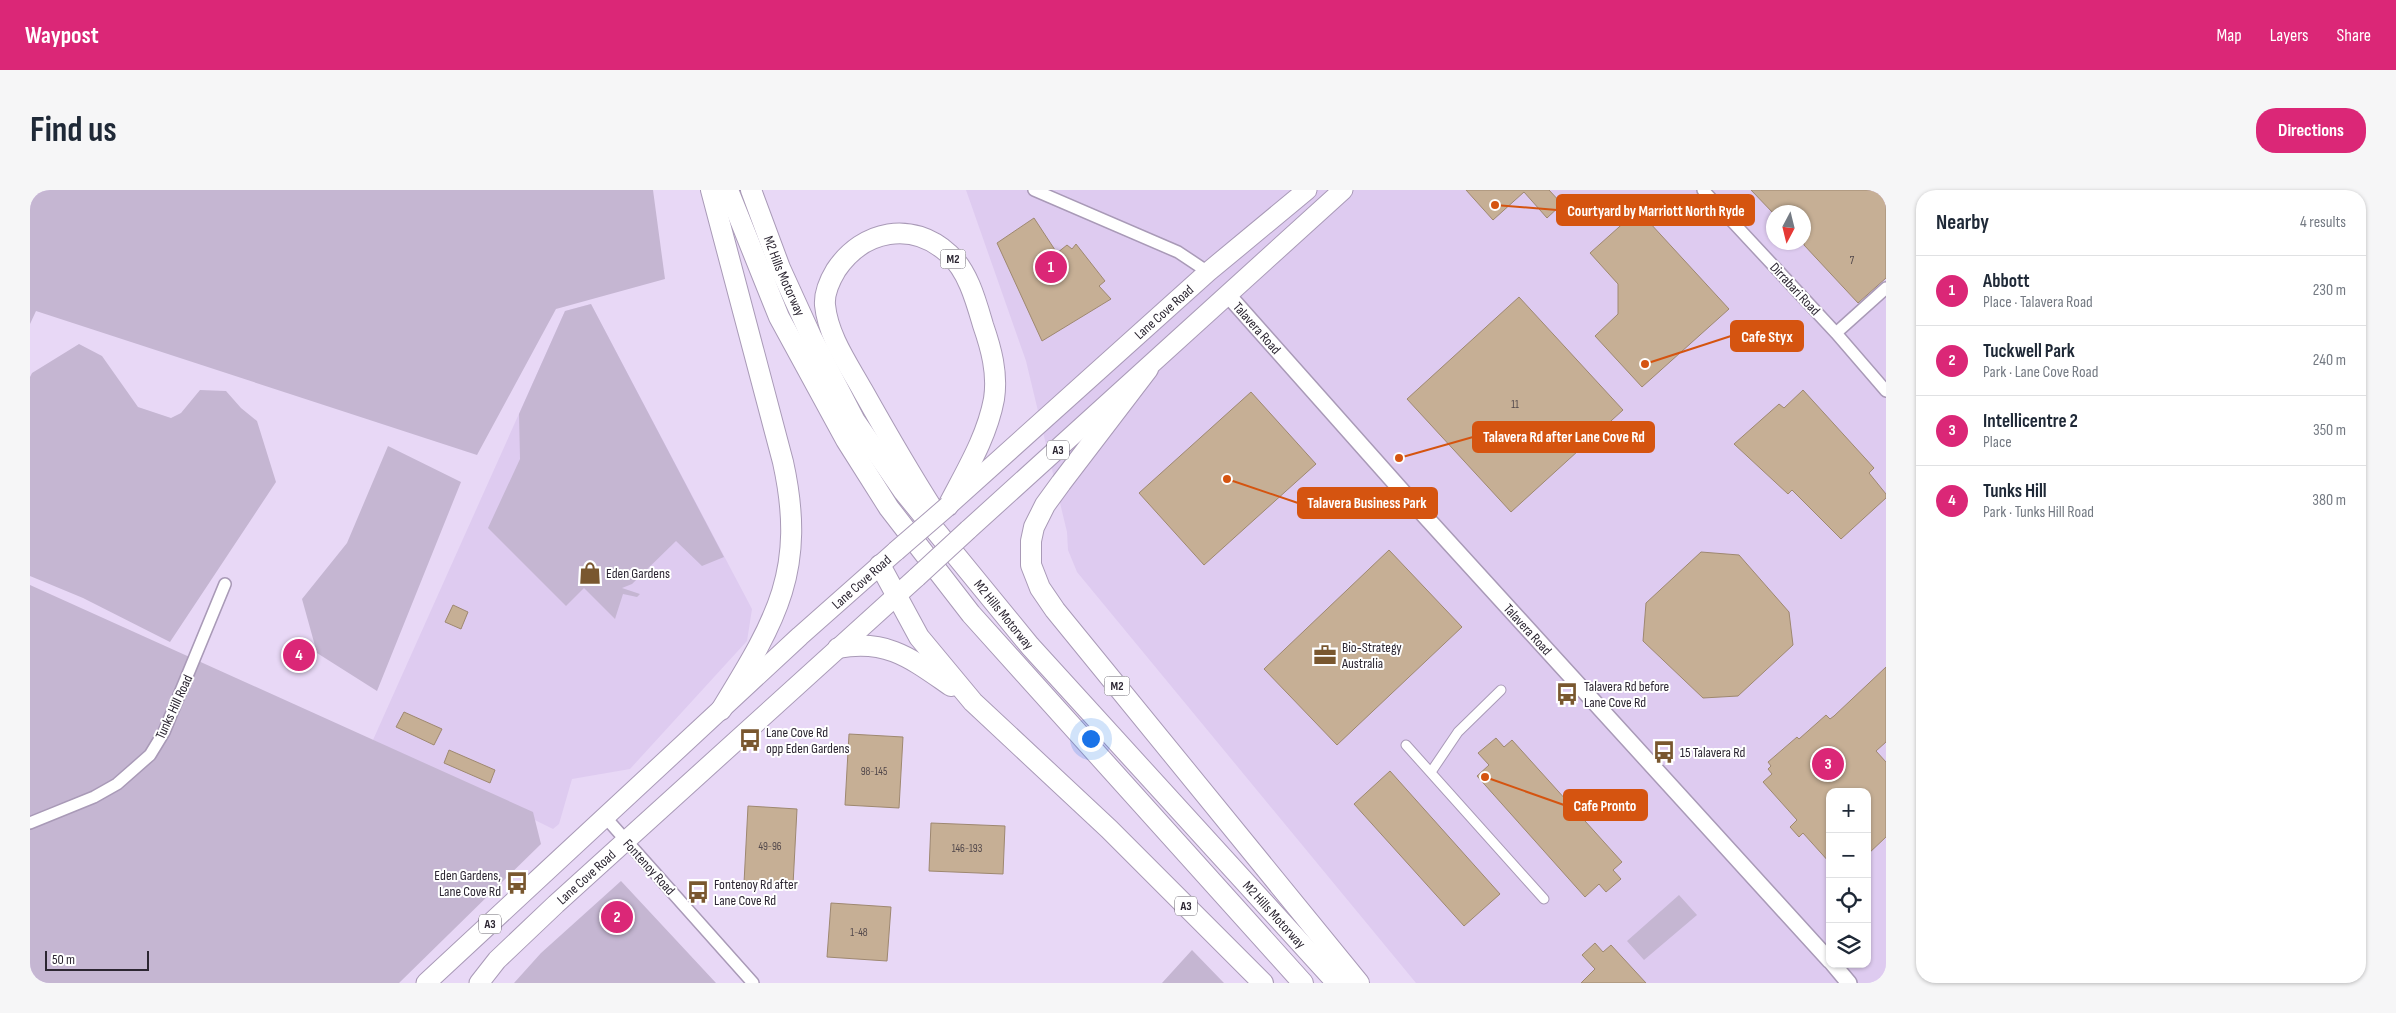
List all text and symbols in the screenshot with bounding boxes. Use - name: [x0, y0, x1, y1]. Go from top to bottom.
- text: Waypost: [25, 21, 99, 50]
- text: Map: [2217, 25, 2242, 46]
- text: Layers: [2270, 25, 2309, 46]
- text: Share: [2337, 25, 2371, 46]
- button: Directions: [2256, 108, 2366, 153]
- text: Find us: [30, 109, 117, 152]
- callout: Courtyard by Marriott North Ryde: [1557, 195, 1754, 225]
- text: Courtyard by Marriott North Ryde: [1567, 202, 1745, 221]
- north arrow: [1766, 205, 1811, 250]
- text: Nearby: [1936, 210, 1989, 235]
- text: 4 results: [2300, 213, 2346, 232]
- street label: M2 Hills Motorway: [760, 233, 809, 319]
- pin: 1: [1035, 248, 1067, 286]
- road number: M2: [940, 250, 966, 268]
- house number: 7: [1850, 254, 1855, 267]
- street label: Dirrabari Road: [1766, 259, 1824, 319]
- text: Abbott: [1983, 270, 2030, 293]
- street label: Lane Cove Road: [1131, 281, 1197, 343]
- text: 1: [1949, 281, 1955, 300]
- text: 230 m: [2313, 281, 2346, 300]
- text: Place · Talavera Road: [1983, 293, 2093, 312]
- street label: Talavera Road: [1230, 298, 1285, 357]
- callout: Cafe Styx: [1731, 321, 1803, 351]
- text: Cafe Styx: [1741, 328, 1793, 347]
- text: Tuckwell Park: [1983, 340, 2075, 363]
- text: 2: [1948, 351, 1956, 370]
- text: 240 m: [2313, 351, 2346, 370]
- text: Park · Lane Cove Road: [1983, 363, 2098, 382]
- house number: 11: [1511, 398, 1519, 411]
- text: Intellicentre 2: [1983, 410, 2078, 433]
- text: 3: [1948, 421, 1956, 440]
- text: 350 m: [2313, 421, 2346, 440]
- callout: Talavera Rd after Lane Cove Rd: [1473, 422, 1654, 452]
- text: Talavera Rd after Lane Cove Rd: [1483, 428, 1645, 447]
- text: Place: [1983, 433, 2012, 452]
- road number: A3: [1047, 440, 1069, 460]
- text: Tunks Hill: [1983, 480, 2047, 503]
- callout: Talavera Business Park: [1298, 488, 1437, 518]
- text: 4: [1948, 491, 1956, 510]
- text: 380 m: [2312, 491, 2346, 510]
- text: Talavera Business Park: [1307, 494, 1427, 513]
- text: Park · Tunks Hill Road: [1983, 503, 2094, 522]
- street label: Lane Cove Road: [828, 551, 894, 612]
- shop icon: Eden Gardens: [577, 560, 603, 586]
- place label: Eden Gardens: [606, 565, 670, 582]
- street label: M2 Hills Motorway: [971, 576, 1038, 653]
- street label: Talavera Road: [1500, 600, 1556, 659]
- pin: 4: [283, 636, 315, 674]
- place label: Bio-Strategy Australia: [1341, 639, 1402, 672]
- office icon: Bio-Strategy Australia: [1312, 642, 1338, 668]
- street label: Tunks Hill Road: [152, 672, 196, 742]
- road number: M2: [1104, 676, 1130, 696]
- place label: Talavera Rd before Lane Cove Rd: [1584, 678, 1669, 711]
- bus stop icon: Talavera Rd before Lane Cove Rd: [1554, 681, 1580, 707]
- place label: Lane Cove Rd opp Eden Gardens: [766, 724, 850, 757]
- your location: [1078, 726, 1104, 752]
- bus stop icon: Lane Cove Rd opp Eden Gardens: [737, 727, 763, 753]
- bus stop icon: 15 Talavera Rd: [1651, 739, 1677, 765]
- place label: 15 Talavera Rd: [1680, 744, 1745, 761]
- pin: 3: [1812, 745, 1844, 783]
- house number: 98-145: [861, 765, 887, 778]
- map controls: [1826, 788, 1871, 968]
- button: +: [1826, 788, 1871, 833]
- callout: Cafe Pronto: [1564, 790, 1647, 820]
- text: Cafe Pronto: [1574, 797, 1636, 816]
- button: −: [1826, 833, 1871, 878]
- street label: Fontenoy Road: [619, 836, 679, 899]
- house number: 49-96: [758, 840, 782, 853]
- house number: 146-193: [952, 842, 983, 855]
- street label: Lane Cove Road: [553, 846, 619, 908]
- place label: Eden Gardens, Lane Cove Rd: [434, 867, 501, 900]
- bus stop icon: Eden Gardens, Lane Cove Rd: [504, 870, 530, 896]
- place label: Fontenoy Rd after Lane Cove Rd: [714, 876, 798, 909]
- street label: M2 Hills Motorway: [1240, 877, 1310, 952]
- button: locate: [1826, 878, 1871, 923]
- bus stop icon: Fontenoy Rd after Lane Cove Rd: [685, 879, 711, 905]
- road number: A3: [1175, 896, 1197, 916]
- pin: 2: [601, 898, 633, 936]
- road number: A3: [479, 914, 501, 934]
- button: layers: [1826, 923, 1871, 968]
- house number: 1-48: [850, 926, 868, 939]
- scale bar: [45, 948, 149, 971]
- text: 50 m: [52, 951, 75, 968]

